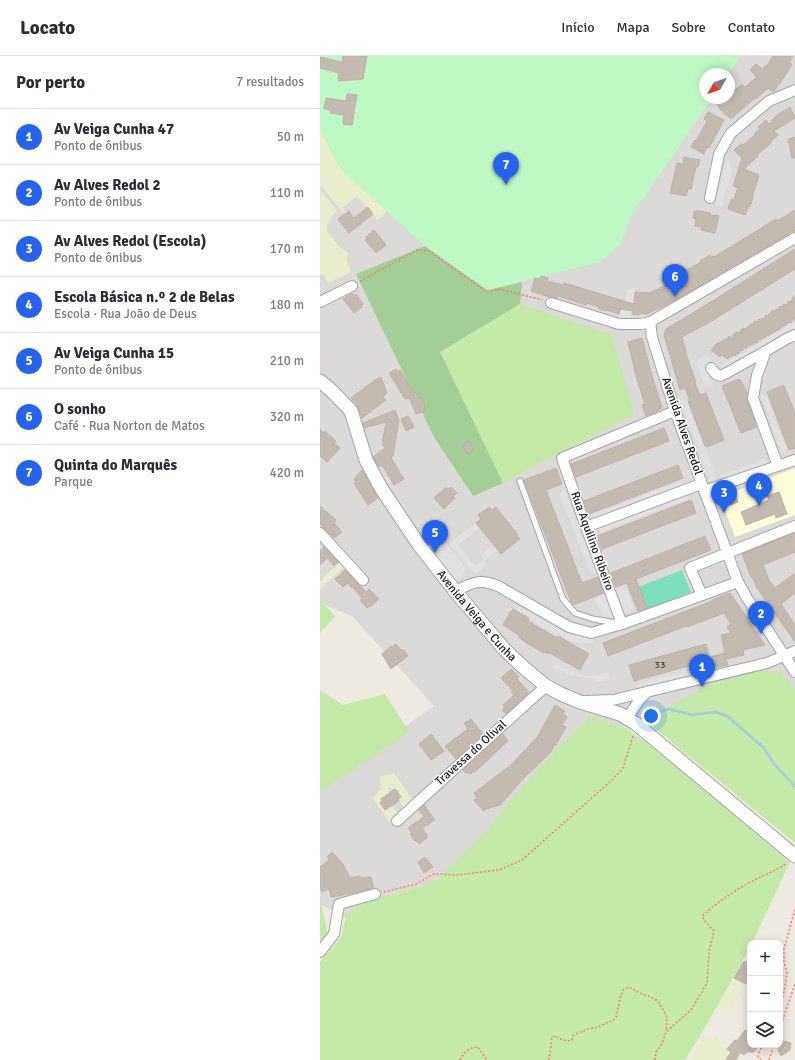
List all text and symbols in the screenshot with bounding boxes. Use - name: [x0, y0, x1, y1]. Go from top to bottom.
- text: Locato: [20, 16, 75, 40]
- text: Início: [561, 19, 595, 36]
- text: Mapa: [617, 19, 649, 36]
- text: Sobre: [671, 19, 706, 36]
- text: Contato: [728, 19, 775, 36]
- north arrow: [699, 68, 735, 104]
- text: Por perto: [16, 72, 85, 93]
- text: 7 resultados: [236, 74, 304, 90]
- text: Av Veiga Cunha 47: [54, 120, 174, 138]
- text: 1: [25, 129, 33, 145]
- text: 50 m: [277, 129, 304, 145]
- text: Ponto de ônibus: [54, 138, 142, 154]
- pin: 7: [493, 152, 519, 185]
- text: Av Alves Redol 2: [54, 176, 161, 194]
- text: 2: [25, 185, 33, 201]
- text: 110 m: [270, 185, 304, 201]
- text: Ponto de ônibus: [54, 194, 142, 210]
- text: Av Alves Redol (Escola): [54, 232, 206, 250]
- text: 3: [25, 241, 33, 257]
- text: 170 m: [270, 241, 304, 257]
- text: Ponto de ônibus: [54, 250, 142, 266]
- pin: 6: [662, 264, 688, 297]
- text: Escola Básica n.º 2 de Belas: [54, 288, 235, 306]
- text: 4: [25, 297, 33, 313]
- text: 180 m: [270, 297, 304, 313]
- text: Escola · Rua João de Deus: [54, 306, 197, 322]
- text: Av Veiga Cunha 15: [54, 344, 174, 362]
- text: 5: [25, 353, 33, 369]
- text: 210 m: [270, 353, 304, 369]
- text: Ponto de ônibus: [54, 362, 142, 378]
- street label: Avenida Alves Redol: [658, 375, 706, 477]
- text: O sonho: [54, 400, 106, 418]
- text: 6: [25, 409, 33, 425]
- text: 320 m: [270, 409, 304, 425]
- text: Café · Rua Norton de Matos: [54, 418, 205, 434]
- text: Quinta do Marquês: [54, 456, 177, 474]
- text: 7: [25, 465, 33, 481]
- text: 420 m: [270, 465, 304, 481]
- pin: 4: [746, 473, 772, 506]
- text: Parque: [54, 474, 93, 490]
- pin: 3: [711, 480, 737, 513]
- street label: Rua Aquilino Ribeiro: [567, 489, 617, 593]
- pin: 5: [422, 520, 448, 553]
- street label: Avenida Veiga e Cunha: [434, 567, 520, 665]
- pin: 2: [748, 601, 774, 634]
- pin: 1: [689, 654, 715, 687]
- house number: 33: [655, 659, 665, 671]
- your location: [641, 706, 661, 726]
- street label: Travessa do Olival: [432, 717, 510, 789]
- map controls: [747, 940, 783, 1048]
- button: +: [747, 940, 783, 976]
- button: −: [747, 976, 783, 1012]
- button: layers: [747, 1012, 783, 1048]

